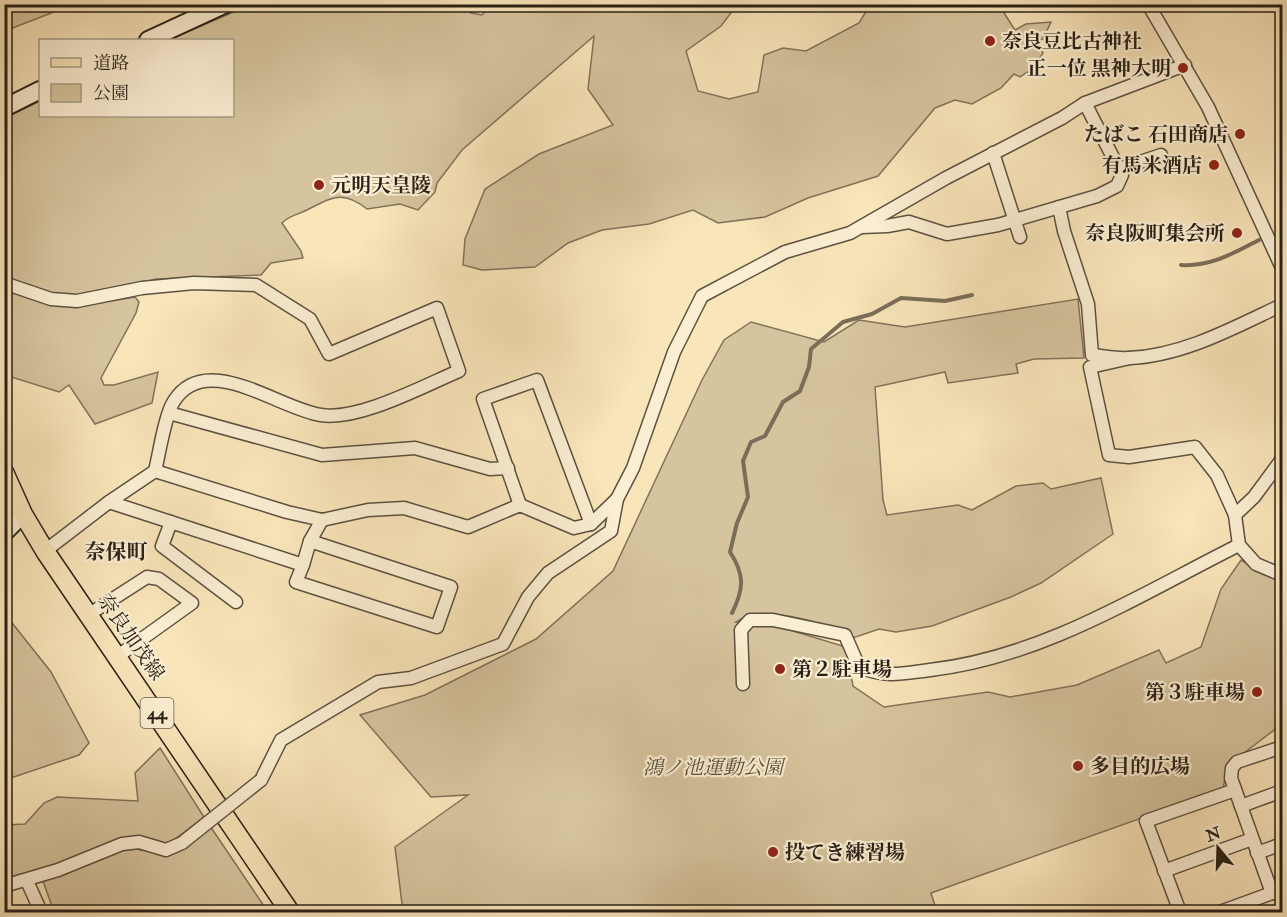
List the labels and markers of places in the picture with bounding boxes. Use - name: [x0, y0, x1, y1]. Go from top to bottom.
- place label: 奈良豆比古神社: [1002, 29, 1142, 54]
- marker: 奈良豆比古神社: [983, 34, 997, 48]
- place label: 正一位 黒神大明: [1027, 56, 1171, 81]
- marker: 正一位 黒神大明: [1176, 61, 1190, 75]
- place label: たばこ 石田商店: [1084, 122, 1228, 147]
- marker: たばこ 石田商店: [1233, 127, 1247, 141]
- place label: 有馬米酒店: [1102, 153, 1202, 178]
- marker: 有馬米酒店: [1207, 158, 1221, 172]
- place label: 元明天皇陵: [331, 173, 431, 198]
- marker: 元明天皇陵: [312, 178, 326, 192]
- place label: 奈良阪町集会所: [1085, 221, 1225, 246]
- marker: 奈良阪町集会所: [1230, 226, 1244, 240]
- place label: 第２駐車場: [792, 657, 892, 682]
- marker: 第２駐車場: [773, 662, 787, 676]
- place label: 第３駐車場: [1145, 680, 1245, 705]
- marker: 第３駐車場: [1250, 685, 1264, 699]
- place label: 多目的広場: [1090, 754, 1190, 779]
- marker: 多目的広場: [1071, 759, 1085, 773]
- place label: 投てき練習場: [785, 840, 905, 865]
- marker: 投てき練習場: [766, 845, 780, 859]

